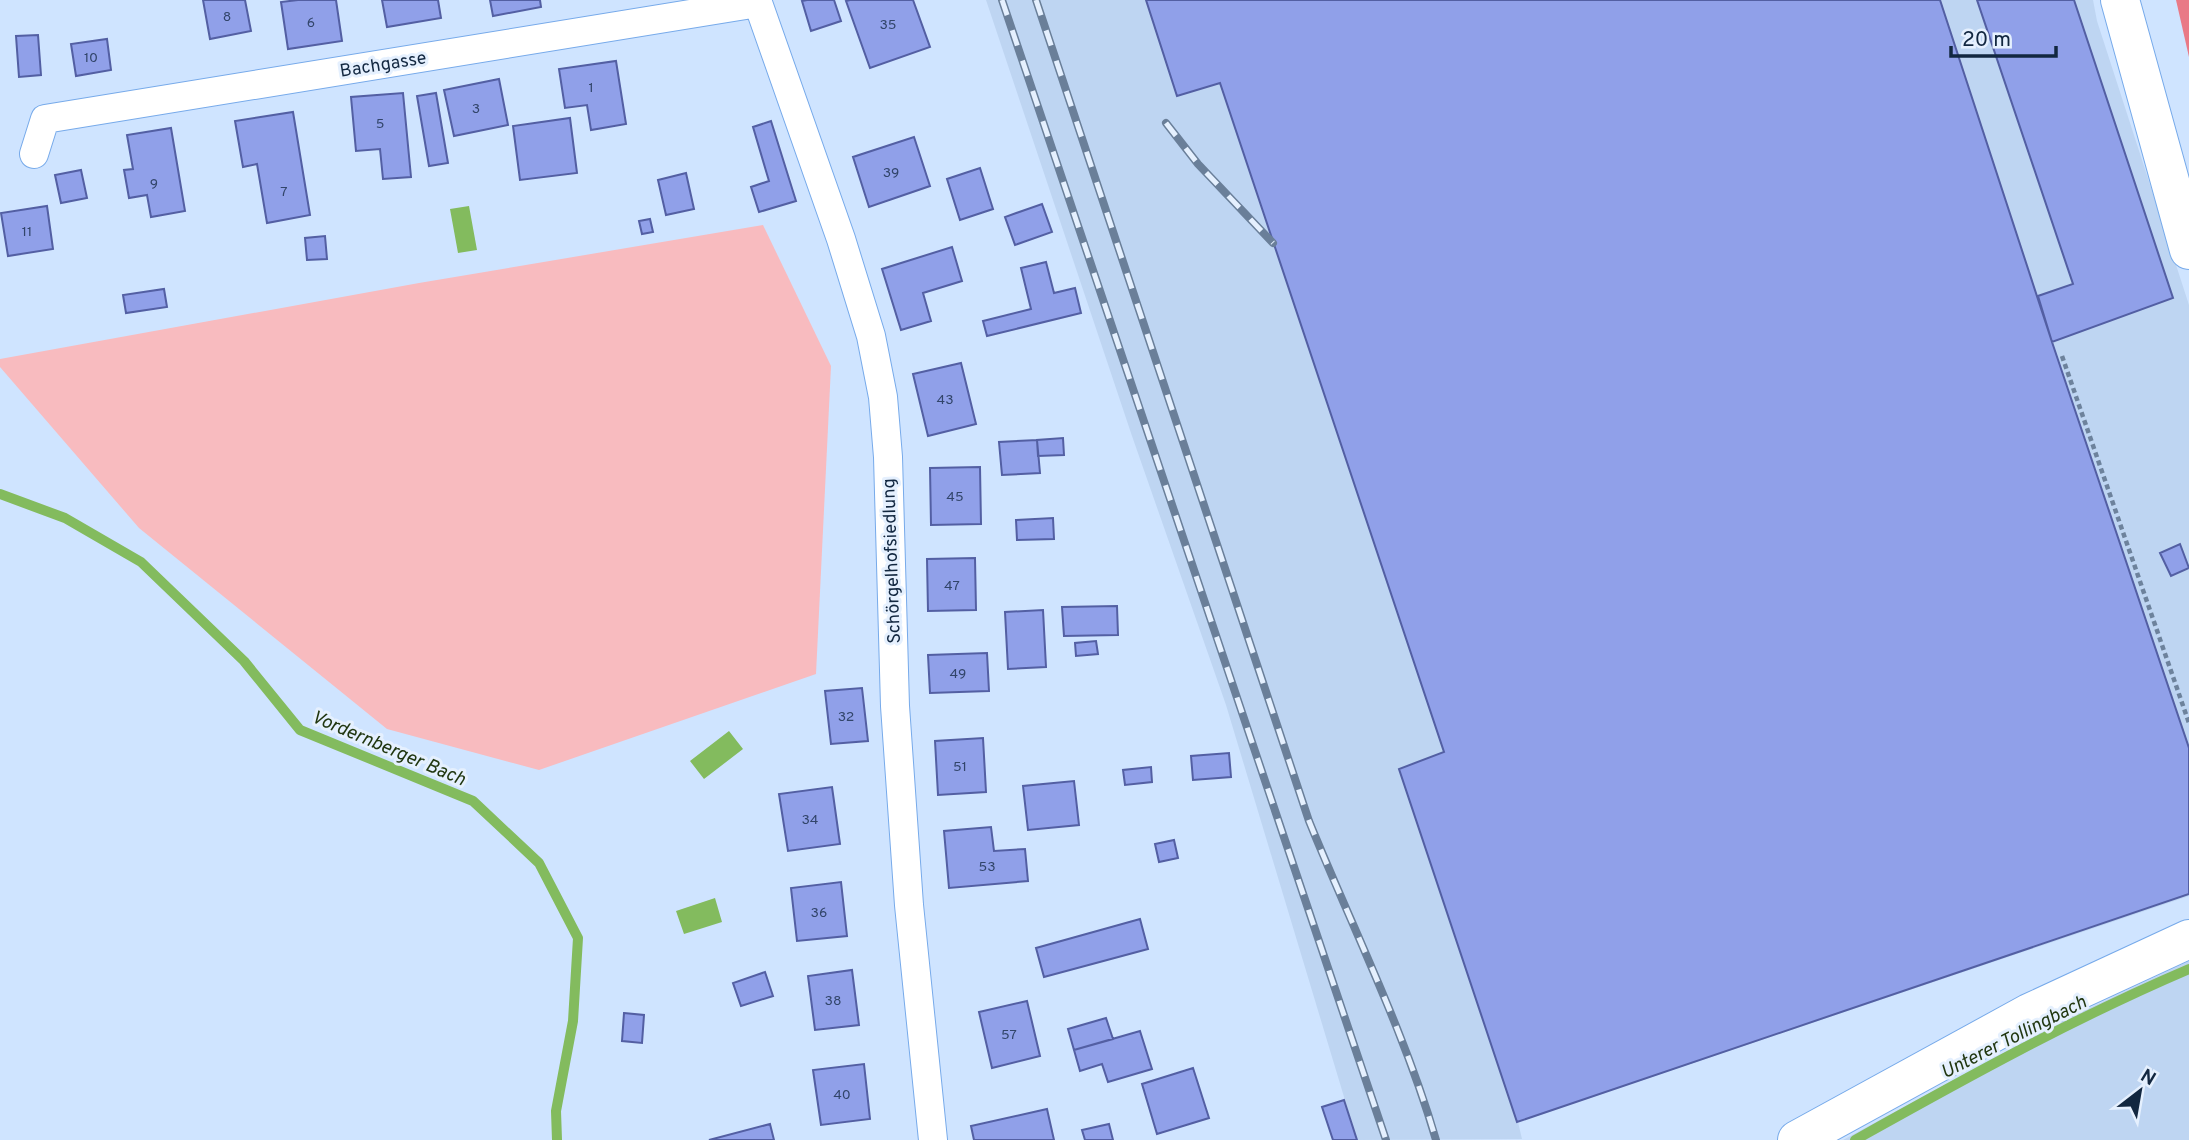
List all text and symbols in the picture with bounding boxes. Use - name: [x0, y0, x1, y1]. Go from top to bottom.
- house number: 8: [223, 9, 231, 26]
- scale bar: [1951, 14, 2056, 58]
- house number: 6: [307, 15, 315, 32]
- house number: 35: [879, 17, 897, 34]
- text: 20 m: [1962, 27, 2011, 54]
- street label: Bachgasse: [338, 47, 428, 84]
- house number: 10: [84, 50, 98, 67]
- house number: 1: [588, 80, 594, 97]
- house number: 3: [472, 101, 480, 118]
- house number: 5: [376, 116, 384, 133]
- house number: 39: [883, 165, 899, 182]
- house number: 9: [150, 176, 158, 193]
- house number: 7: [280, 184, 288, 201]
- house number: 11: [22, 224, 32, 241]
- house number: 43: [936, 392, 954, 409]
- street label: Schörgelhofsiedlung: [878, 478, 907, 644]
- house number: 45: [946, 489, 964, 506]
- house number: 47: [944, 578, 960, 595]
- house number: 49: [950, 666, 966, 683]
- water label: Vordernberger Bach: [308, 706, 470, 792]
- house number: 32: [838, 709, 854, 726]
- house number: 51: [953, 759, 967, 776]
- house number: 34: [801, 812, 819, 829]
- house number: 53: [978, 859, 996, 876]
- house number: 36: [811, 905, 827, 922]
- water label: Unterer Tollingbach: [1937, 990, 2091, 1085]
- house number: 38: [825, 993, 841, 1010]
- house number: 57: [1001, 1027, 1017, 1044]
- north arrow: [2105, 1056, 2175, 1126]
- text: N: [2136, 1064, 2160, 1092]
- house number: 40: [833, 1087, 851, 1104]

